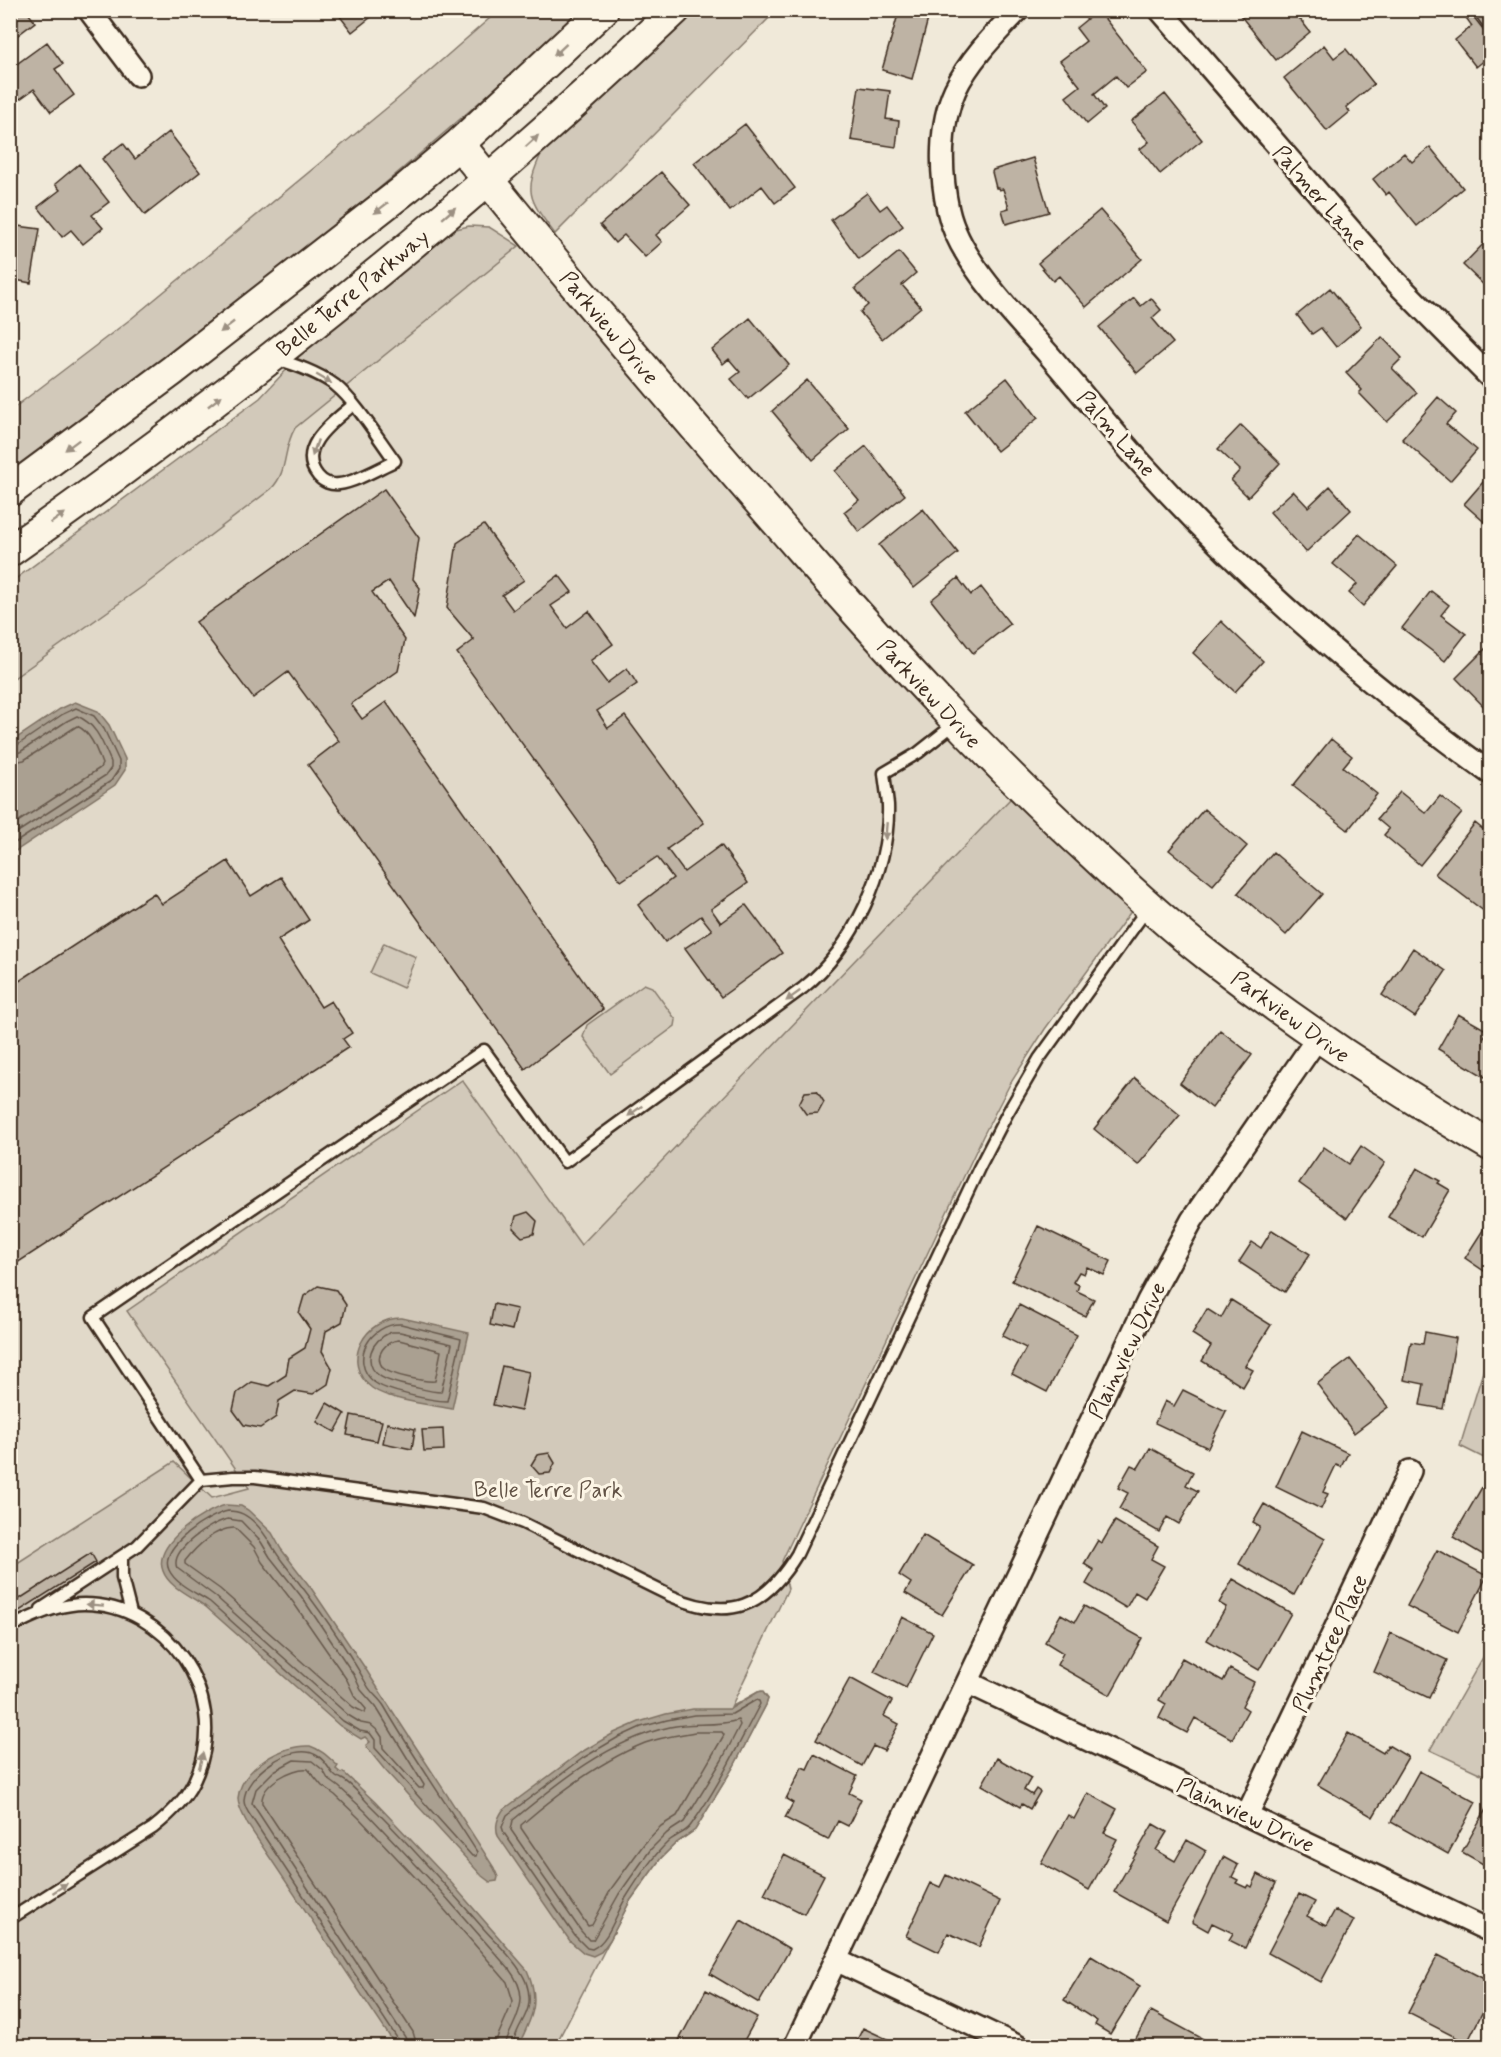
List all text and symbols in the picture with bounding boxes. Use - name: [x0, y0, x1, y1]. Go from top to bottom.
- one-way arrow: [553, 43, 568, 57]
- one-way arrow: [524, 134, 539, 148]
- street label: Palmer Lane: [1266, 140, 1373, 257]
- one-way arrow: [374, 201, 389, 213]
- one-way arrow: [441, 207, 456, 220]
- street label: Belle Terre Parkway: [271, 223, 435, 364]
- street label: Parkview Drive: [553, 266, 664, 391]
- one-way arrow: [220, 321, 235, 333]
- one-way arrow: [316, 374, 333, 384]
- street label: Palm Lane: [1070, 385, 1161, 484]
- one-way arrow: [207, 395, 223, 408]
- one-way arrow: [65, 439, 80, 451]
- one-way arrow: [309, 439, 319, 457]
- one-way arrow: [50, 512, 66, 524]
- street label: Parkview Drive: [871, 634, 987, 755]
- one-way arrow: [881, 821, 891, 840]
- street label: Parkview Drive: [1225, 965, 1355, 1070]
- one-way arrow: [785, 990, 801, 1002]
- one-way arrow: [628, 1105, 644, 1117]
- street label: Plainview Drive: [1083, 1278, 1173, 1424]
- park label: Belle Terre Park: [474, 1477, 622, 1505]
- street label: Plumtree Place: [1287, 1570, 1375, 1717]
- one-way arrow: [85, 1600, 104, 1610]
- one-way arrow: [197, 1752, 207, 1770]
- street label: Plainview Drive: [1172, 1772, 1318, 1860]
- one-way arrow: [52, 1882, 68, 1893]

